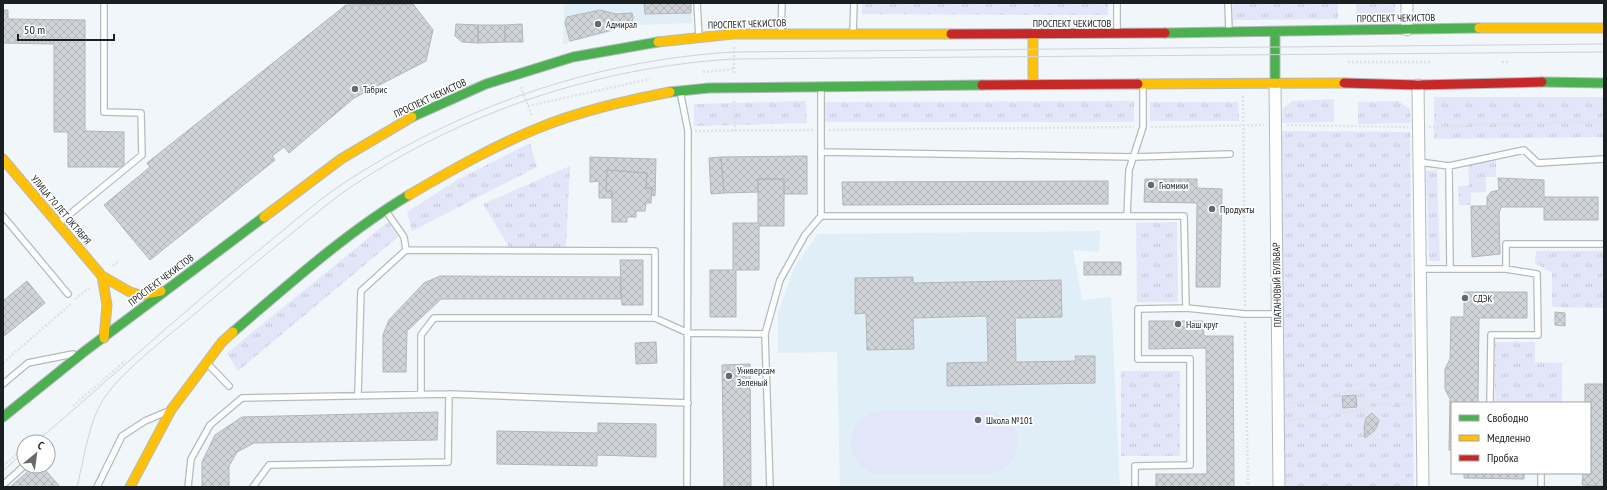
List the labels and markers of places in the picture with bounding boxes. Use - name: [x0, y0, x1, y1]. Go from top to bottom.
- place label: Адмирал: [606, 18, 637, 31]
- marker: Адмирал: [593, 19, 603, 29]
- place label: Табрис: [363, 83, 388, 96]
- marker: Табрис: [350, 84, 360, 94]
- place label: Гномики: [1159, 179, 1188, 192]
- marker: Гномики: [1146, 180, 1156, 190]
- place label: Продукты: [1220, 203, 1255, 216]
- marker: Продукты: [1207, 204, 1217, 214]
- place label: СДЭК: [1473, 292, 1492, 305]
- marker: СДЭК: [1460, 293, 1470, 303]
- place label: Наш круг: [1186, 318, 1218, 331]
- marker: Наш круг: [1173, 319, 1183, 329]
- place label: Универсам Зеленый: [737, 364, 775, 389]
- marker: Универсам Зеленый: [724, 371, 734, 381]
- place label: Школа №101: [986, 414, 1033, 427]
- marker: Школа №101: [973, 415, 983, 425]

